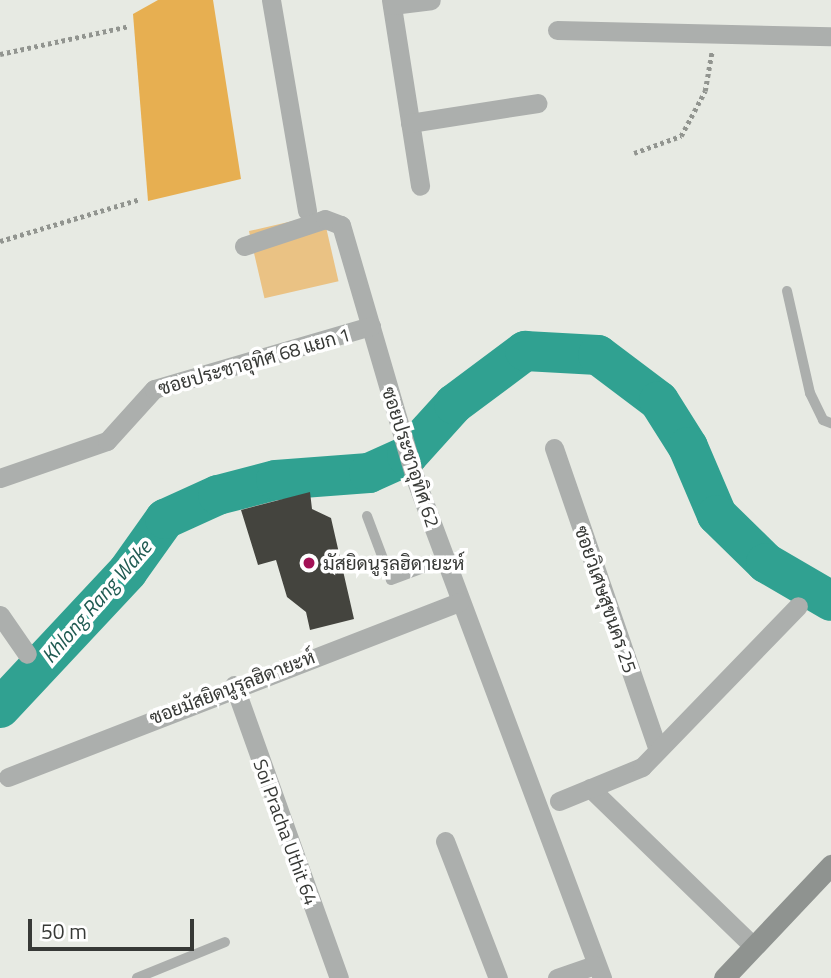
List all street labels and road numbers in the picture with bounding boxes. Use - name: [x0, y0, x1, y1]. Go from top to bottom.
- street label: ซอยประชาอุทิศ 68 แยก 1: [155, 323, 353, 399]
- street label: ซอยประชาอุทิศ 62: [377, 384, 445, 530]
- street label: ซอยวิเศษสุขนคร 25: [570, 522, 642, 676]
- street label: ซอยมัสยิดนูรุลฮิดายะห์: [146, 645, 318, 729]
- street label: Soi Pracha Uthit 64: [249, 756, 323, 908]

